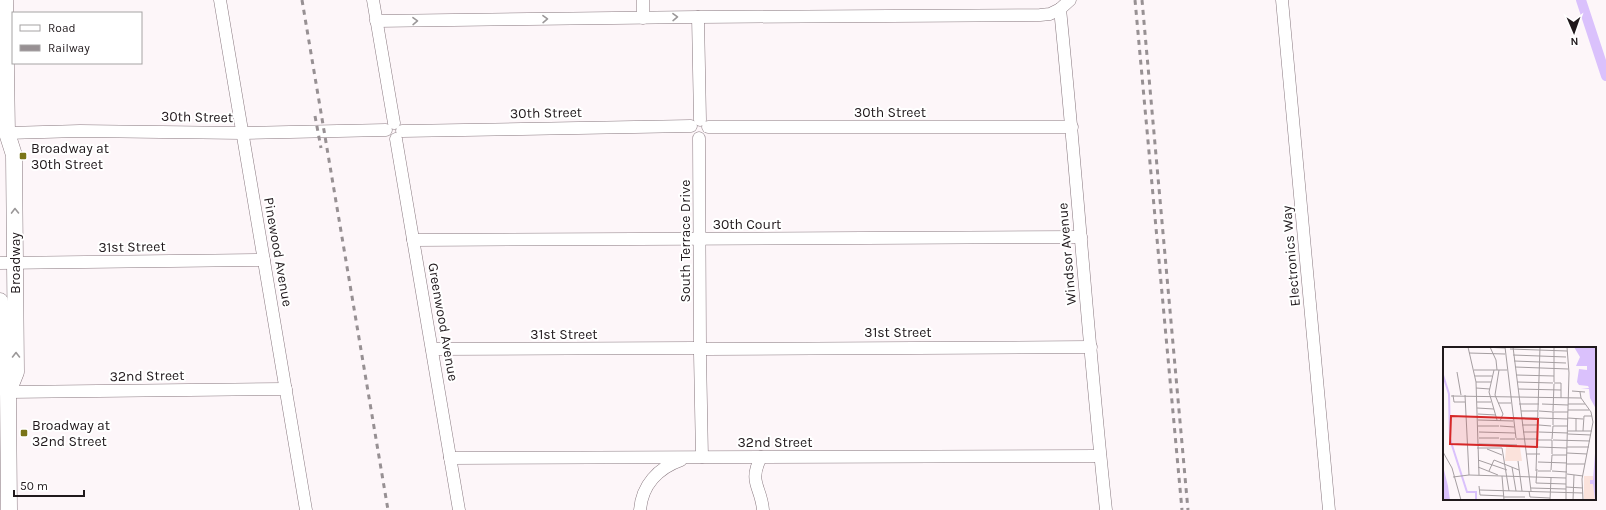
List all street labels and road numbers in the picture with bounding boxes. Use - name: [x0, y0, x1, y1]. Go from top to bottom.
- street label: 30th Street: [510, 104, 582, 122]
- street label: 30th Street: [854, 104, 926, 121]
- street label: 30th Street: [161, 108, 233, 126]
- street label: South Terrace Drive: [677, 179, 694, 303]
- street label: Pinewood Avenue: [260, 196, 296, 308]
- street label: Windsor Avenue: [1054, 202, 1080, 306]
- street label: Electronics Way: [1278, 204, 1304, 307]
- street label: 30th Court: [713, 216, 781, 233]
- street label: Broadway: [7, 232, 24, 294]
- street label: 31st Street: [98, 238, 166, 256]
- street label: Greenwood Avenue: [424, 261, 462, 383]
- street label: 31st Street: [864, 324, 932, 341]
- street label: 31st Street: [530, 326, 598, 343]
- street label: 32nd Street: [109, 367, 185, 385]
- street label: 32nd Street: [738, 434, 812, 451]

